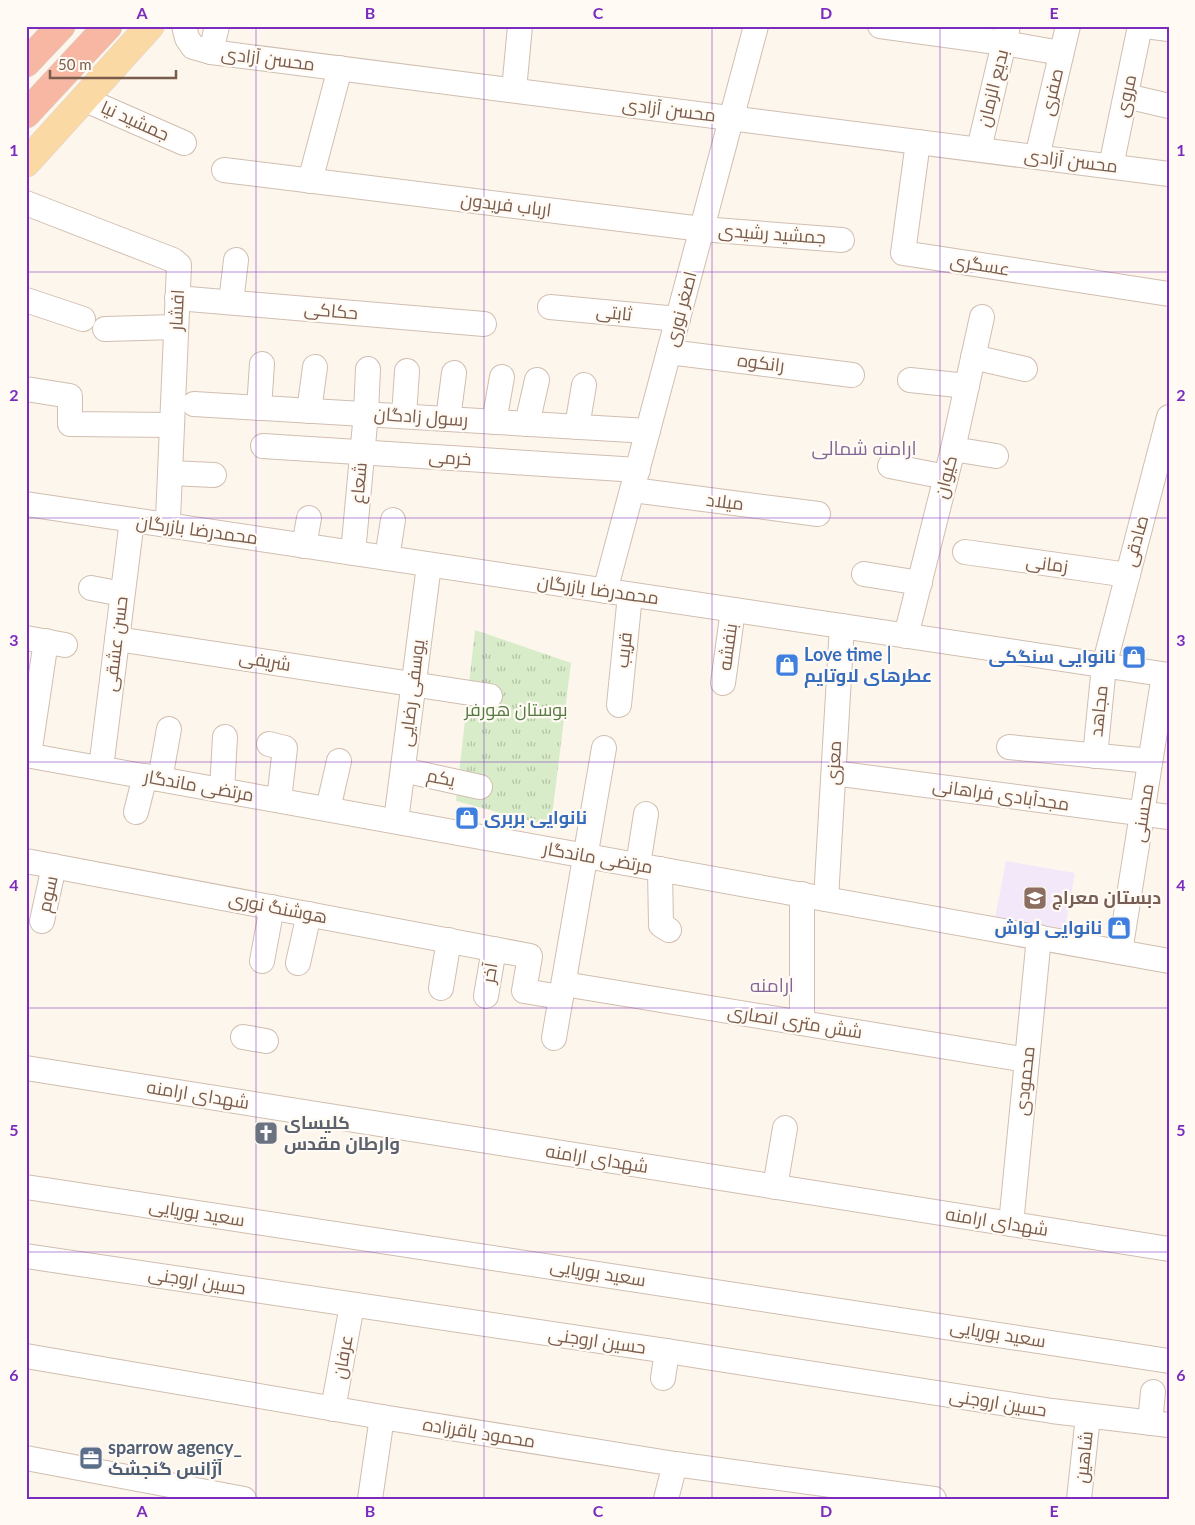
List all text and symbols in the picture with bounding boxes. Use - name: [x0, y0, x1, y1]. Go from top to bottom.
- text: A: [135, 3, 148, 22]
- text: B: [365, 3, 375, 22]
- text: C: [593, 3, 604, 22]
- text: D: [820, 3, 832, 22]
- text: E: [1049, 3, 1059, 22]
- street label: محسن آزادی: [220, 41, 316, 76]
- street label: بدیع الزمان: [972, 47, 1014, 129]
- scale bar: [50, 48, 176, 80]
- text: 50 m: [58, 55, 92, 73]
- street label: صفری: [1035, 66, 1068, 118]
- street label: مروی: [1110, 73, 1141, 119]
- street label: محسن آزادی: [621, 92, 717, 127]
- street label: جمشید نیا: [98, 95, 173, 145]
- text: 1: [9, 140, 19, 159]
- text: 1: [1176, 140, 1186, 159]
- street label: محسن آزادی: [1023, 143, 1119, 178]
- street label: ارباب فریدون: [459, 188, 553, 221]
- street label: جمشید رشیدی: [717, 218, 827, 249]
- street label: عسگری: [948, 248, 1012, 281]
- street label: اصغر نوری: [659, 269, 702, 349]
- street label: افشار: [164, 289, 189, 332]
- street label: حکاکی: [303, 297, 359, 324]
- street label: ثابتی: [595, 299, 633, 326]
- street label: رانکوه: [736, 348, 786, 377]
- text: 2: [9, 385, 19, 404]
- text: 2: [1176, 385, 1186, 404]
- street label: رسول زادگان: [373, 402, 469, 431]
- district label: ارامنه شمالی: [811, 436, 917, 460]
- street label: خرمی: [428, 445, 472, 470]
- street label: کیوان: [929, 453, 962, 501]
- street label: شعاع: [345, 461, 373, 505]
- street label: میلاد: [705, 488, 745, 514]
- street label: محمدرضا بازرگان: [135, 510, 259, 549]
- street label: صادقی: [1118, 513, 1153, 569]
- street label: زمانی: [1025, 549, 1070, 578]
- street label: محمدرضا بازرگان: [536, 570, 660, 609]
- street label: حسن عشقی: [98, 595, 133, 693]
- street label: بنفشه: [713, 622, 741, 672]
- text: 3: [9, 630, 19, 649]
- text: 3: [1176, 630, 1186, 649]
- street label: قریب: [610, 631, 637, 669]
- street label: یوسفی رضایی: [394, 638, 430, 748]
- place label: Love time | عطرهای لاوتایم: [804, 643, 932, 688]
- shop icon: نانوایی سنگکی: [1121, 644, 1147, 670]
- street label: شریفی: [237, 645, 293, 676]
- place label: نانوایی سنگکی: [989, 645, 1116, 668]
- shop icon: Love time | عطرهای لاوتایم: [774, 652, 800, 678]
- street label: مجاهد: [1084, 684, 1112, 738]
- park label: بوستان هورفر: [463, 698, 568, 721]
- street label: معزی: [821, 740, 846, 786]
- street label: یکم: [425, 763, 458, 793]
- street label: مرتضی ماندگار: [141, 764, 256, 806]
- street label: مجدآبادی فراهانی: [931, 774, 1071, 815]
- street label: محسنی: [1127, 782, 1158, 844]
- shop icon: نانوایی بربری: [454, 805, 480, 831]
- place label: نانوایی بربری: [484, 806, 587, 829]
- street label: مرتضی ماندگار: [540, 836, 655, 878]
- street label: سوم: [32, 873, 64, 915]
- text: 4: [9, 875, 19, 894]
- text: 4: [1176, 875, 1186, 894]
- school or university icon: دبستان معراج: [1022, 885, 1048, 911]
- place label: دبستان معراج: [1052, 886, 1161, 910]
- street label: هوشنگ نوری: [227, 887, 330, 928]
- shop icon: نانوایی لواش: [1106, 915, 1132, 941]
- place label: نانوایی لواش: [995, 916, 1102, 939]
- street label: آخر: [476, 961, 503, 986]
- district label: ارامنه: [750, 973, 794, 997]
- street label: شش متری انصاری: [726, 1000, 864, 1044]
- street label: محمودی: [1009, 1045, 1040, 1117]
- street label: شهدای ارامنه: [145, 1075, 251, 1114]
- place label: کلیسای وارطان مقدس: [284, 1111, 400, 1155]
- text: 5: [9, 1120, 19, 1139]
- church icon: کلیسای وارطان مقدس: [253, 1120, 279, 1146]
- text: 5: [1176, 1120, 1186, 1139]
- street label: شهدای ارامنه: [544, 1139, 650, 1178]
- street label: سعید بوریایی: [148, 1194, 247, 1231]
- street label: شهدای ارامنه: [944, 1202, 1050, 1241]
- street label: سعید بوریایی: [549, 1254, 648, 1291]
- street label: حسین اروجنی: [147, 1261, 248, 1300]
- street label: سعید بوریایی: [949, 1315, 1048, 1352]
- street label: حسین اروجنی: [547, 1322, 647, 1359]
- street label: عرفان: [327, 1333, 358, 1381]
- text: 6: [9, 1365, 19, 1384]
- text: 6: [1176, 1365, 1186, 1384]
- street label: حسین اروجنی: [948, 1383, 1049, 1422]
- street label: محمود باقرزاده: [421, 1412, 537, 1453]
- street label: شاهین: [1069, 1430, 1098, 1484]
- place label: sparrow agency_ آژانس گنجشک: [108, 1436, 242, 1480]
- office icon: sparrow agency_ آژانس گنجشک: [78, 1445, 104, 1471]
- text: A: [135, 1501, 148, 1520]
- text: B: [365, 1501, 375, 1520]
- text: C: [593, 1501, 604, 1520]
- text: D: [820, 1501, 832, 1520]
- text: E: [1049, 1501, 1059, 1520]

